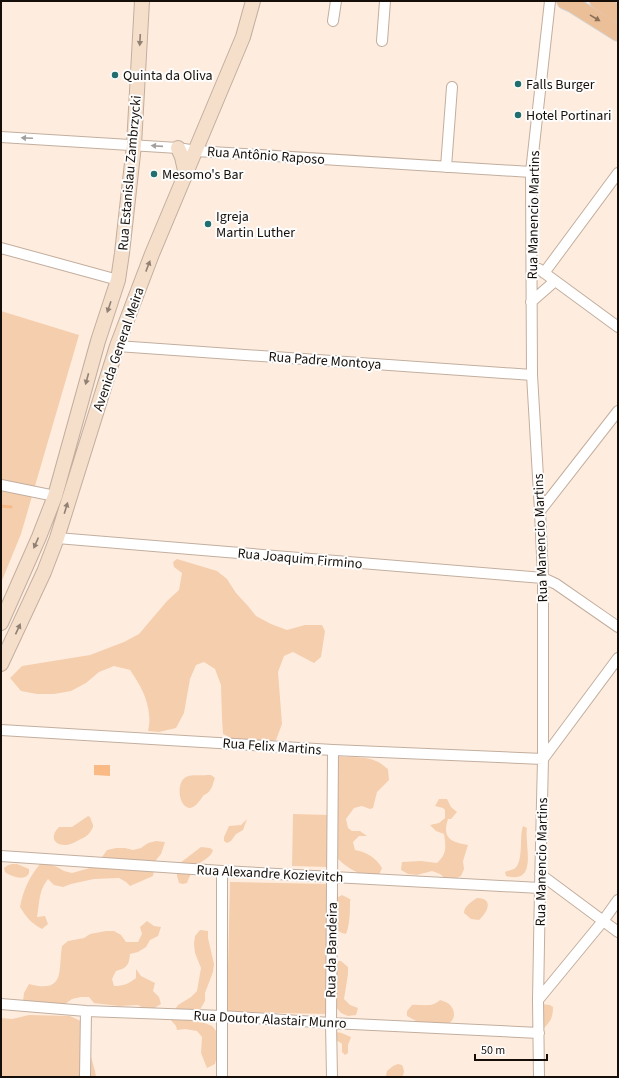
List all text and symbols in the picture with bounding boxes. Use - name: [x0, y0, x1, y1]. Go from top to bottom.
- one-way arrow: [589, 15, 601, 22]
- one-way arrow: [136, 34, 143, 46]
- place label: Quinta da Oliva: [123, 66, 213, 86]
- marker: Quinta da Oliva: [110, 70, 120, 80]
- place label: Falls Burger: [526, 75, 595, 95]
- marker: Falls Burger: [513, 79, 523, 89]
- street label: Rua Estanislau Zambrzycki: [113, 95, 147, 251]
- place label: Hotel Portinari: [526, 106, 612, 126]
- marker: Hotel Portinari: [513, 110, 523, 120]
- one-way arrow: [21, 135, 33, 142]
- street label: Rua Antônio Raposo: [206, 142, 326, 170]
- one-way arrow: [151, 143, 163, 150]
- street label: Rua Manencio Martins: [523, 150, 545, 280]
- place label: Mesomo's Bar: [162, 165, 244, 185]
- marker: Mesomo's Bar: [149, 169, 159, 179]
- place label: Igreja Martin Luther: [216, 207, 295, 243]
- marker: Igreja Martin Luther: [203, 219, 213, 229]
- one-way arrow: [145, 259, 151, 271]
- street label: Avenida General Meira: [88, 285, 150, 414]
- one-way arrow: [106, 302, 112, 314]
- street label: Rua Padre Montoya: [268, 347, 382, 375]
- one-way arrow: [84, 373, 90, 385]
- street label: Rua Manencio Martins: [529, 473, 553, 603]
- one-way arrow: [64, 502, 70, 514]
- one-way arrow: [33, 537, 39, 548]
- street label: Rua Joaquim Firmino: [237, 544, 363, 574]
- one-way arrow: [15, 622, 21, 634]
- street label: Rua Felix Martins: [222, 734, 322, 760]
- street label: Rua Manencio Martins: [531, 797, 553, 927]
- street label: Rua Alexandre Kozievitch: [196, 860, 344, 888]
- street label: Rua da Bandeira: [321, 902, 343, 998]
- street label: Rua Doutor Alastair Munro: [193, 1006, 347, 1034]
- scale bar: [475, 1036, 547, 1062]
- text: 50 m: [481, 1042, 505, 1059]

